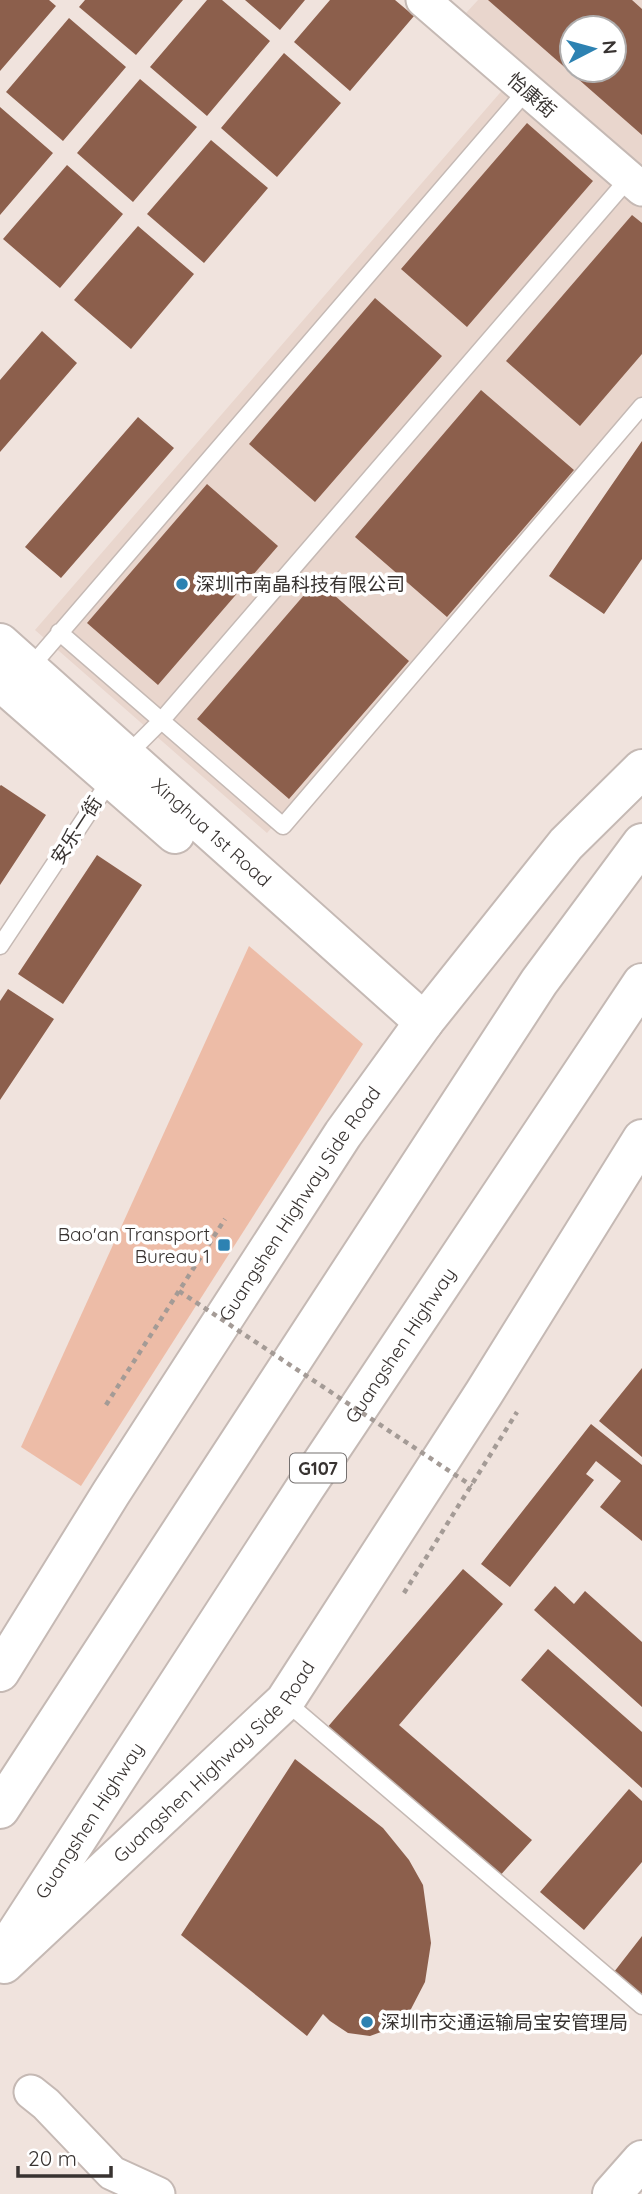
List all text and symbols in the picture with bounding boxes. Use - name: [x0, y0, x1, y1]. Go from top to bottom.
- north arrow: [558, 14, 628, 84]
- text: N: [597, 39, 623, 55]
- street label: 怡康街: [503, 67, 561, 123]
- place label: 深圳市南晶科技有限公司: [196, 572, 405, 596]
- marker: 深圳市南晶科技有限公司: [174, 576, 190, 592]
- street label: Xinghua 1st Road: [147, 773, 276, 892]
- street label: 安乐一街: [45, 792, 107, 868]
- street label: Guangshen Highway Side Road: [213, 1081, 386, 1326]
- place label: Bao'an Transport Bureau 1: [58, 1222, 210, 1268]
- marker: Bao'an Transport Bureau 1: [216, 1237, 232, 1253]
- street label: Guangshen Highway: [340, 1263, 461, 1428]
- road number: G107: [290, 1454, 346, 1483]
- street label: Guangshen Highway Side Road: [108, 1656, 320, 1868]
- street label: Guangshen Highway: [30, 1738, 149, 1903]
- place label: 深圳市交通运输局宝安管理局: [381, 2010, 628, 2034]
- marker: 深圳市交通运输局宝安管理局: [359, 2014, 375, 2030]
- scale bar: [18, 2134, 110, 2178]
- text: 20 m: [28, 2145, 77, 2171]

